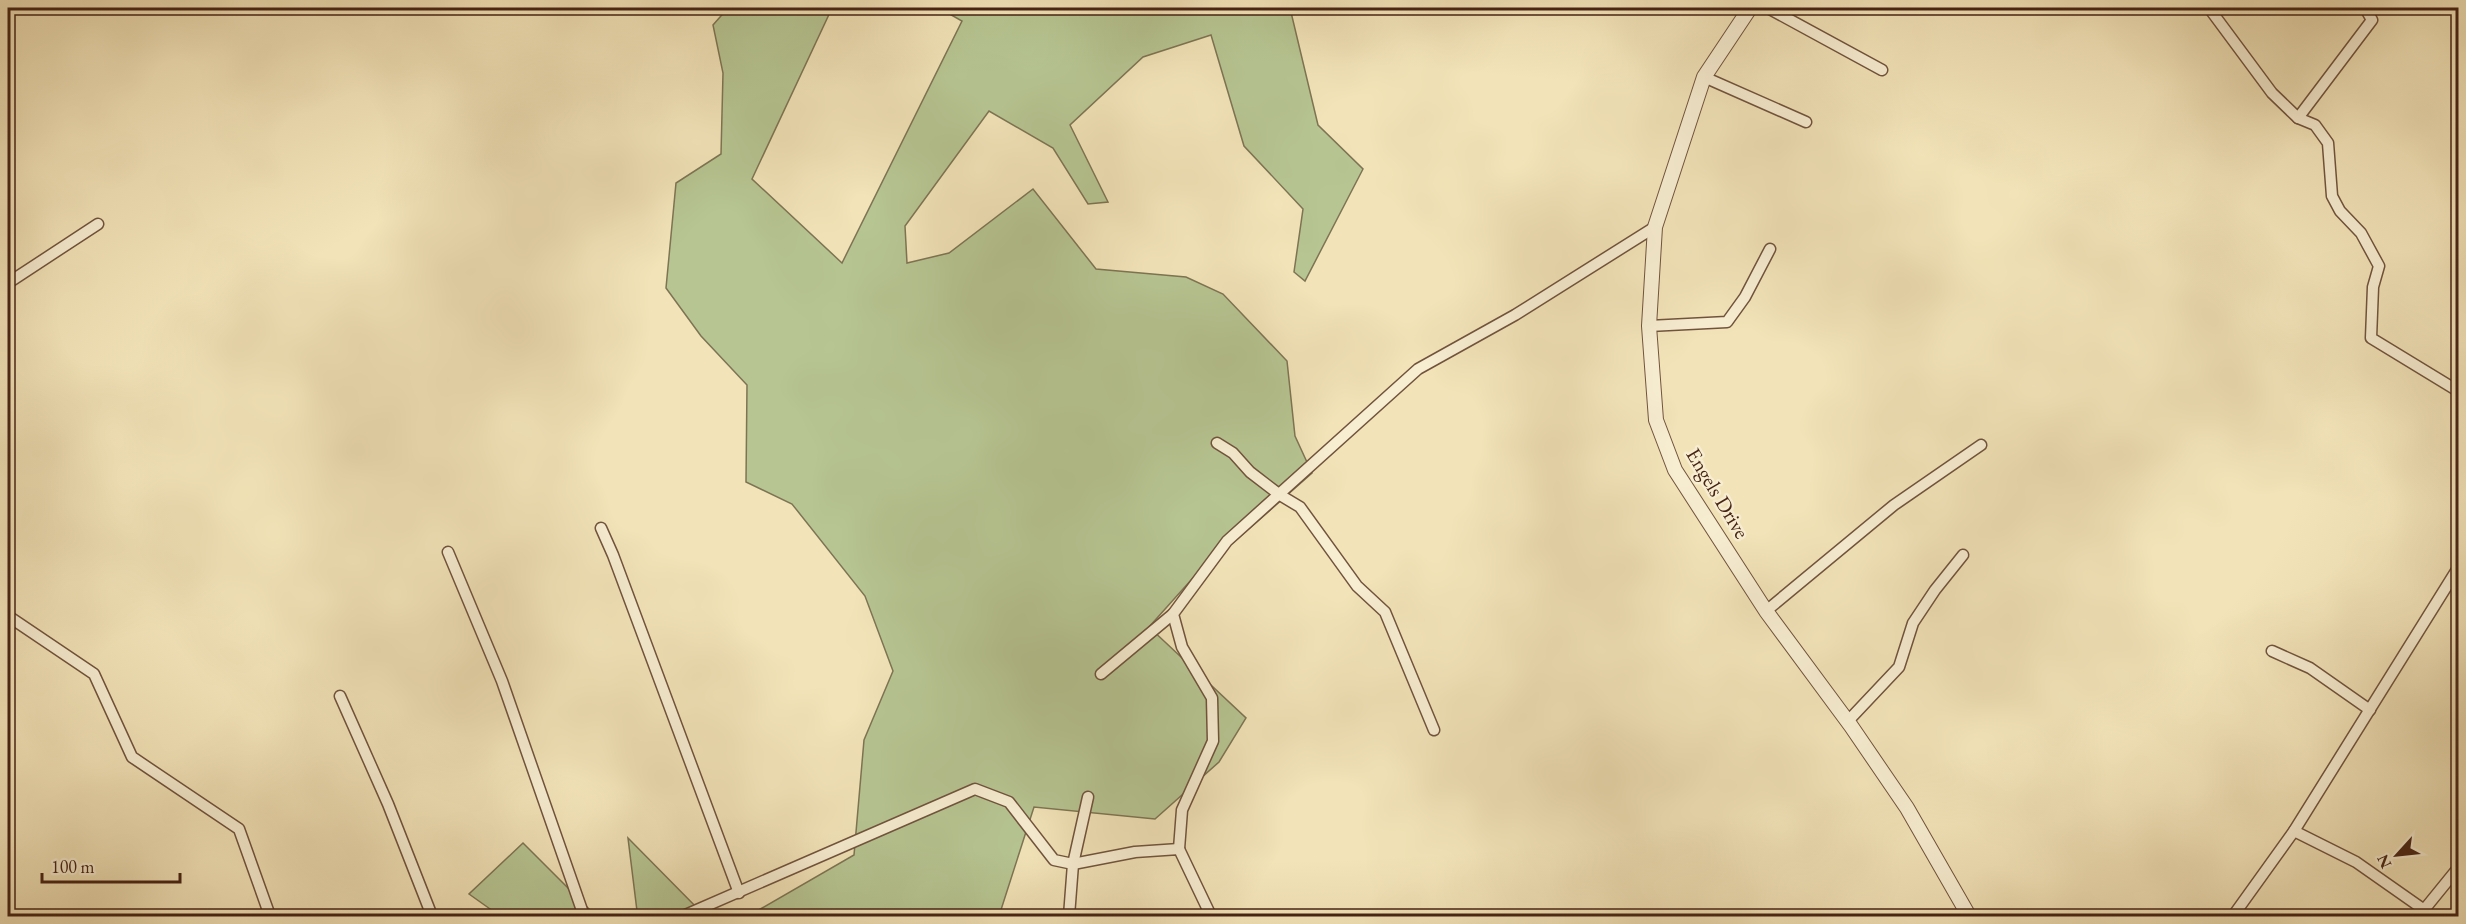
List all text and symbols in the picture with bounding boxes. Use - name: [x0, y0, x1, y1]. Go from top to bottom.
- street label: Engels Drive: [1680, 443, 1756, 543]
- north arrow: [2367, 825, 2427, 885]
- scale bar: [42, 846, 180, 884]
- text: N: [2372, 851, 2396, 872]
- text: 100 m: [51, 855, 95, 878]

